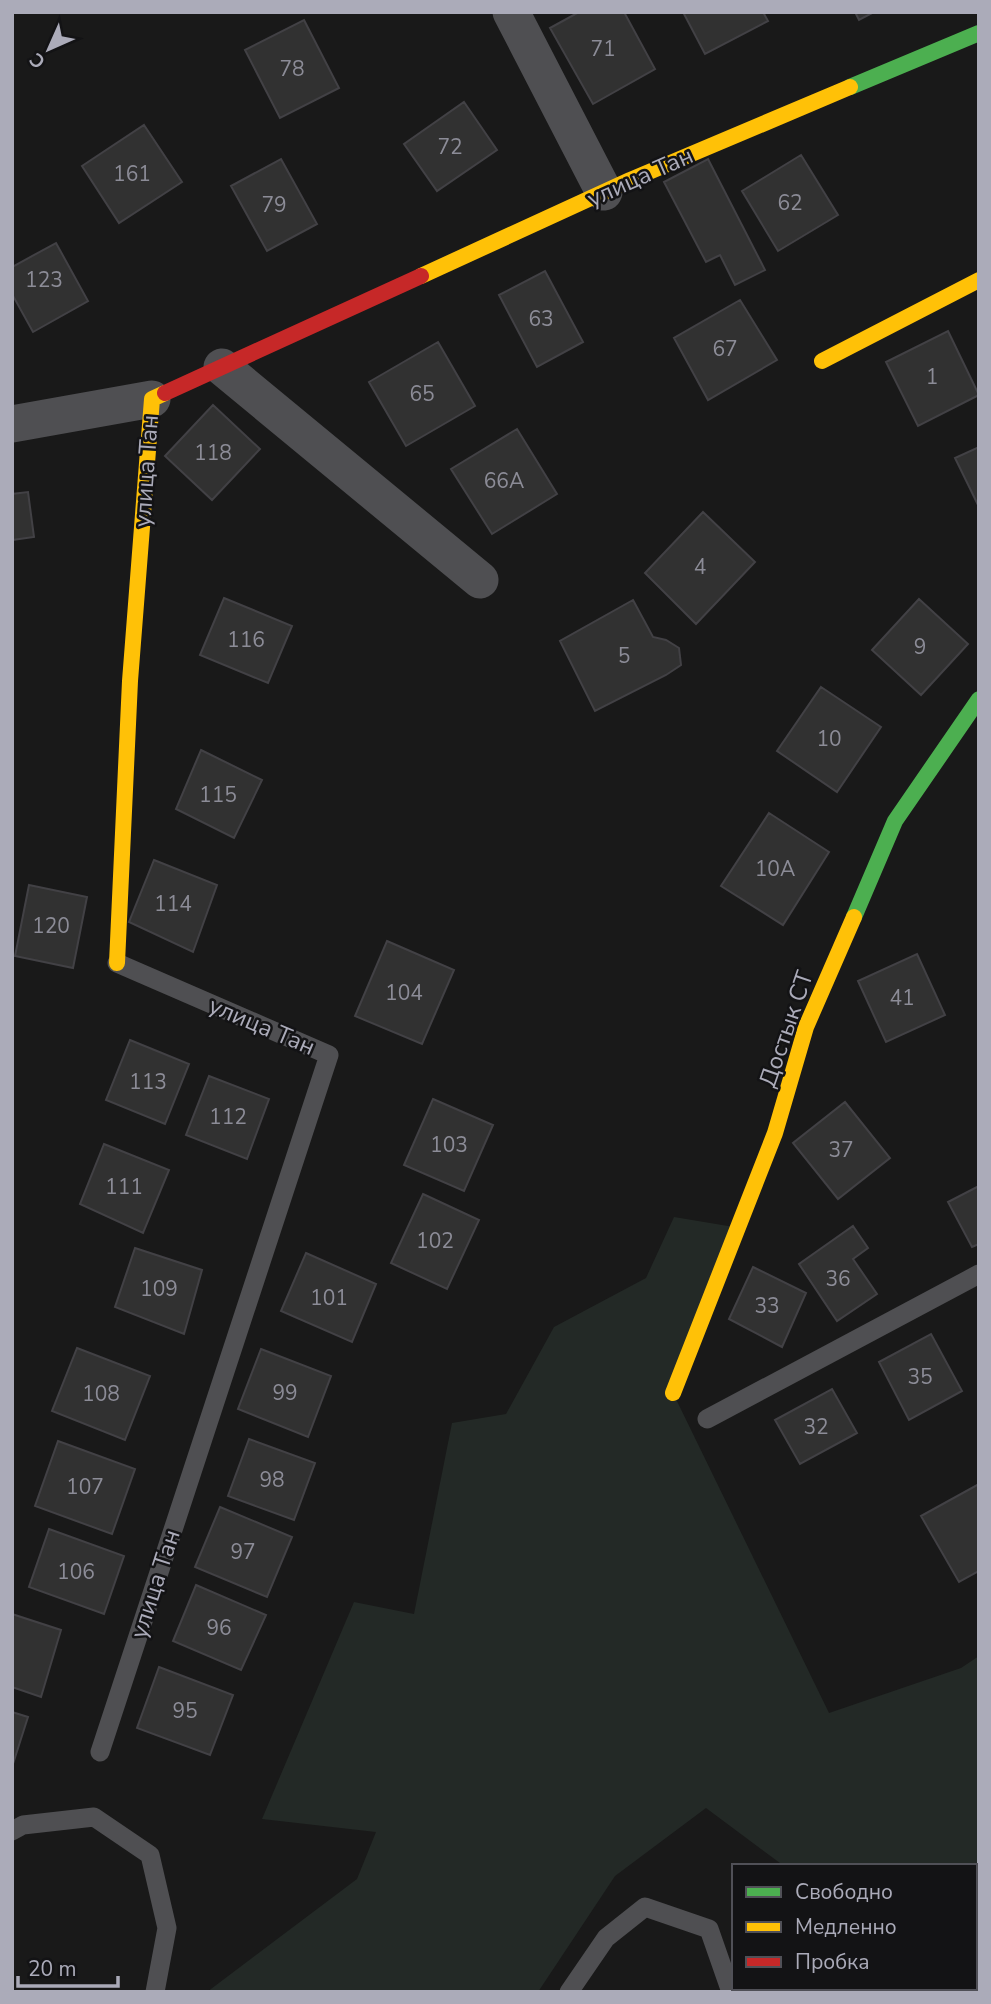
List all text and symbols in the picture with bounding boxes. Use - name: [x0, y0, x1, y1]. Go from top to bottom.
- north arrow: [14, 14, 84, 84]
- house number: 71: [590, 35, 616, 63]
- text: С: [24, 46, 51, 74]
- house number: 78: [279, 55, 305, 83]
- house number: 72: [437, 133, 463, 161]
- street label: улица Тан: [582, 139, 698, 215]
- house number: 161: [113, 160, 151, 188]
- house number: 62: [777, 189, 803, 217]
- house number: 79: [261, 191, 287, 219]
- house number: 123: [25, 266, 63, 294]
- house number: 63: [528, 305, 554, 333]
- house number: 67: [712, 335, 738, 363]
- house number: 1: [926, 363, 938, 391]
- house number: 65: [409, 380, 435, 408]
- street label: улица Тан: [126, 414, 166, 528]
- house number: 118: [194, 439, 232, 467]
- house number: 66А: [484, 467, 524, 495]
- house number: 4: [694, 553, 706, 581]
- house number: 116: [227, 626, 265, 654]
- house number: 9: [914, 633, 926, 661]
- house number: 5: [618, 642, 630, 670]
- house number: 10: [816, 725, 842, 753]
- house number: 115: [199, 781, 237, 809]
- house number: 10А: [755, 855, 795, 883]
- house number: 114: [154, 890, 192, 918]
- house number: 120: [32, 912, 70, 940]
- street label: Достык СТ: [751, 966, 821, 1091]
- house number: 104: [385, 979, 423, 1007]
- house number: 41: [889, 984, 915, 1012]
- street label: улица Тан: [204, 989, 320, 1063]
- house number: 113: [129, 1068, 167, 1096]
- house number: 112: [209, 1103, 247, 1131]
- house number: 103: [430, 1131, 468, 1159]
- house number: 37: [828, 1136, 854, 1164]
- house number: 111: [105, 1173, 143, 1201]
- house number: 102: [416, 1227, 454, 1255]
- house number: 36: [825, 1265, 851, 1293]
- house number: 109: [140, 1275, 178, 1303]
- house number: 101: [310, 1284, 348, 1312]
- house number: 33: [754, 1292, 780, 1320]
- house number: 35: [907, 1363, 933, 1391]
- house number: 99: [272, 1379, 298, 1407]
- house number: 108: [82, 1380, 120, 1408]
- house number: 32: [803, 1413, 829, 1441]
- house number: 98: [259, 1466, 285, 1494]
- house number: 107: [66, 1473, 104, 1501]
- street label: улица Тан: [122, 1525, 188, 1643]
- house number: 97: [230, 1538, 256, 1566]
- house number: 106: [57, 1558, 95, 1586]
- house number: 96: [206, 1614, 232, 1642]
- house number: 95: [172, 1697, 198, 1725]
- legend: [732, 1864, 977, 1990]
- text: Свободно: [795, 1878, 893, 1906]
- text: Медленно: [795, 1913, 897, 1941]
- scale bar: [18, 1944, 117, 1988]
- text: Пробка: [795, 1948, 869, 1976]
- text: 20 m: [28, 1955, 77, 1983]

